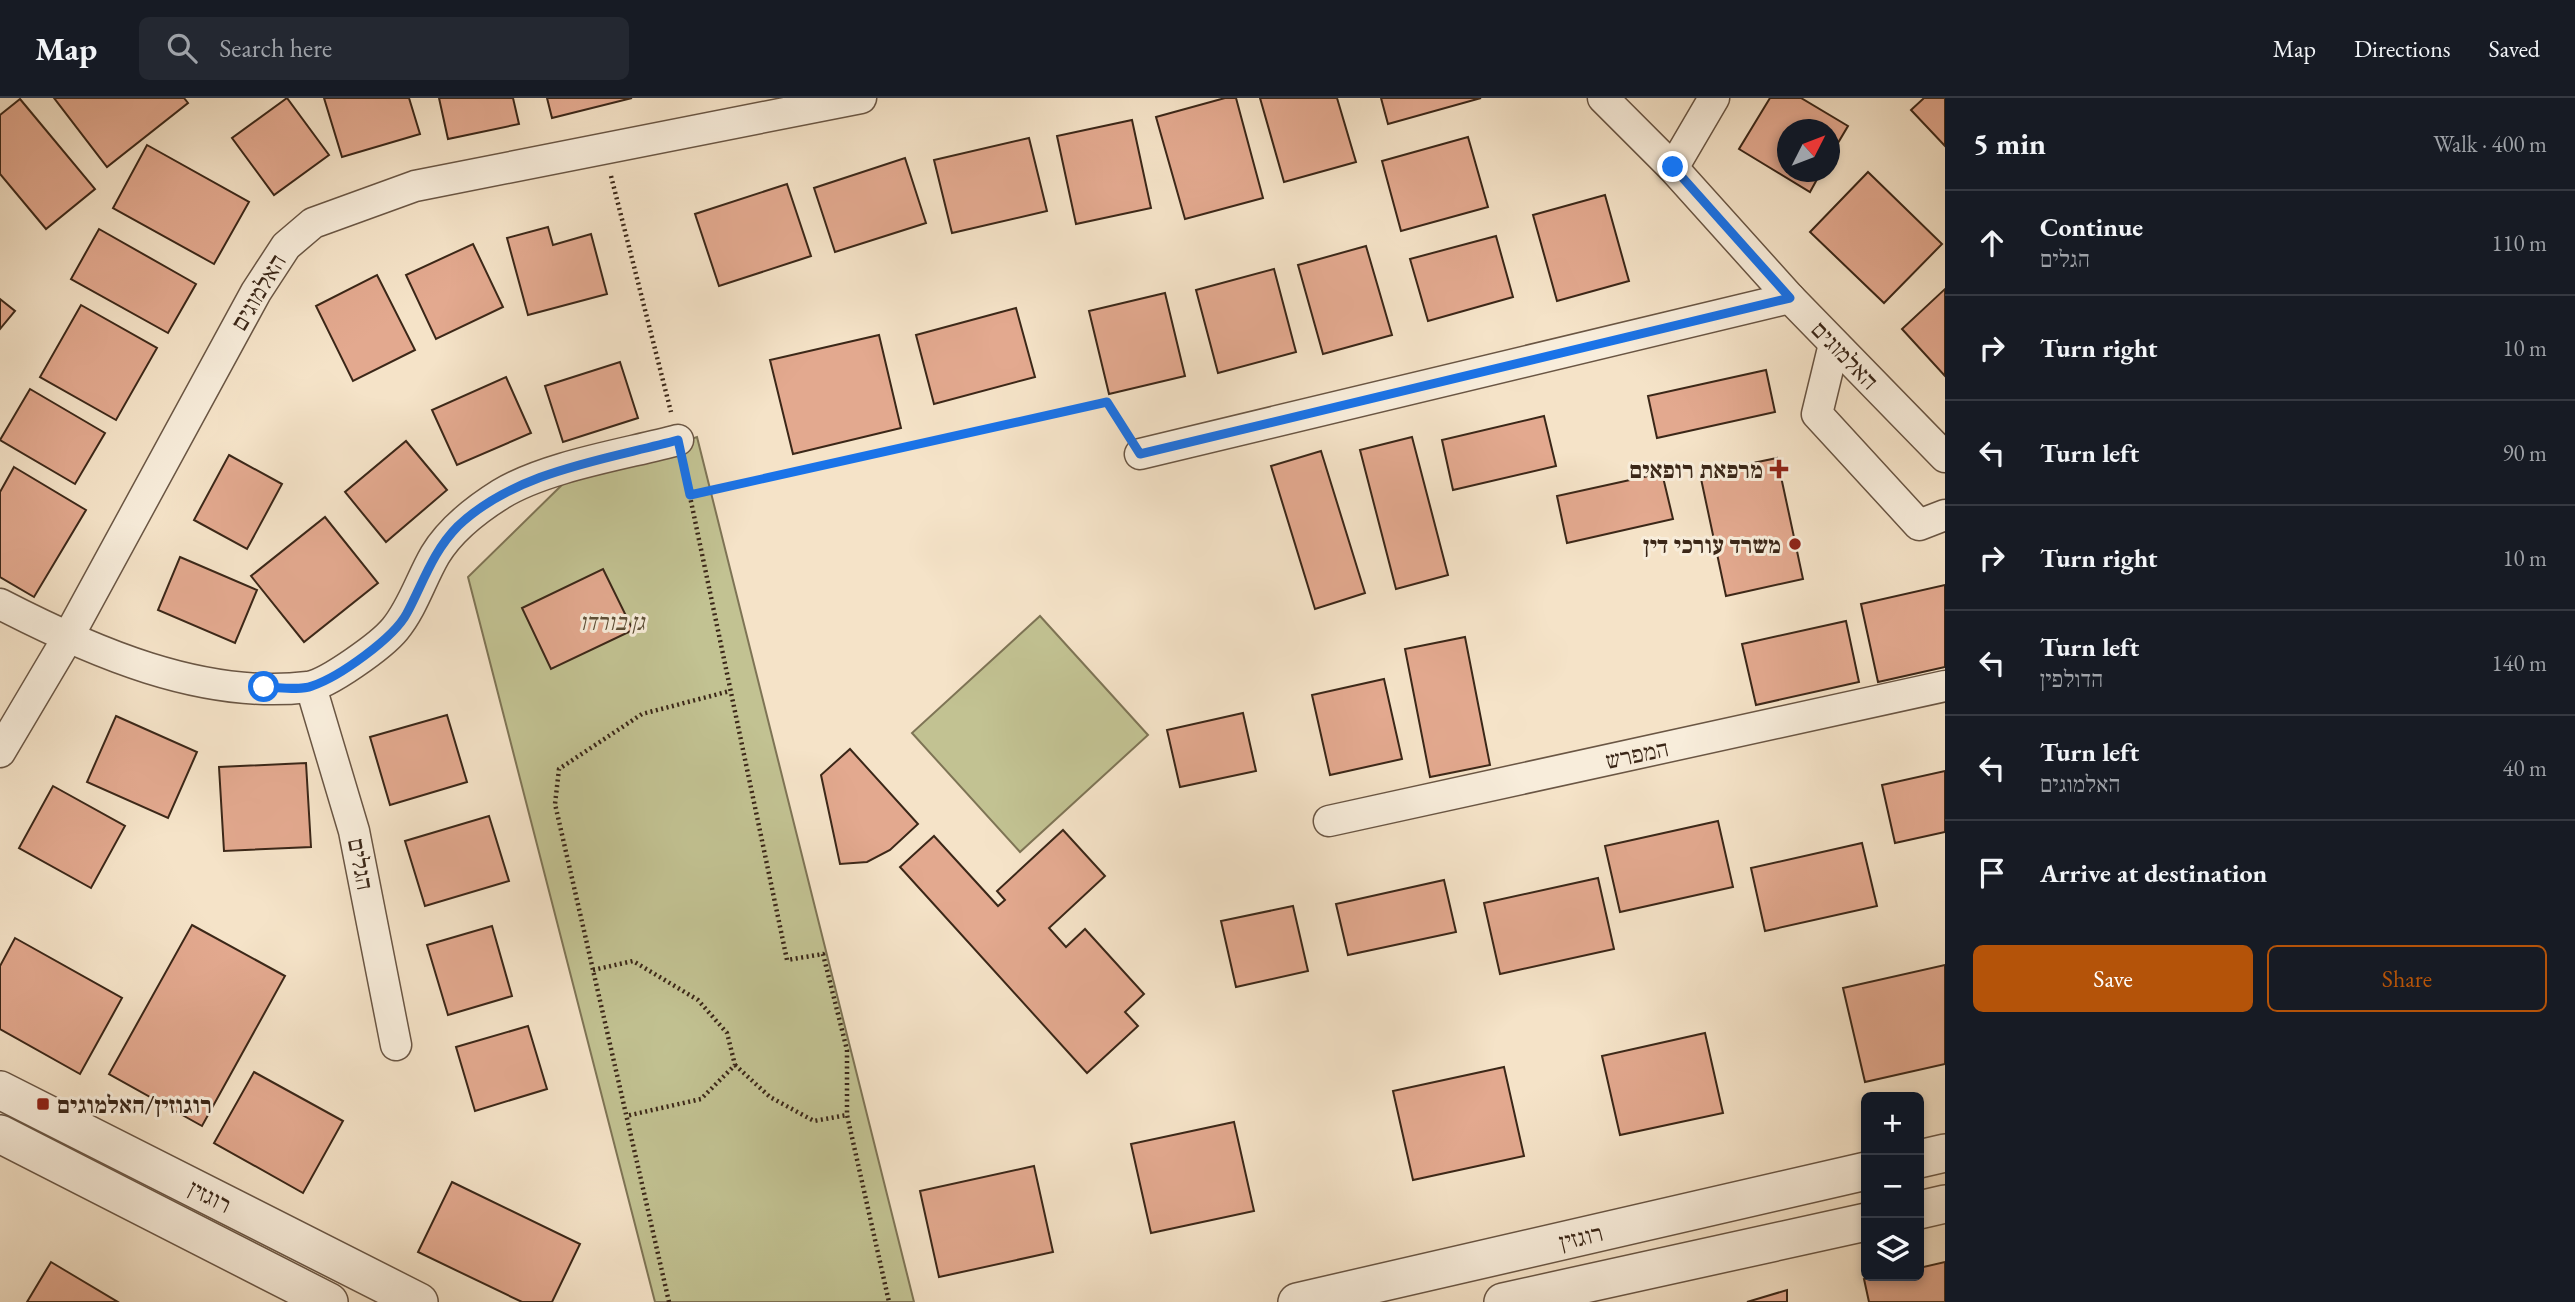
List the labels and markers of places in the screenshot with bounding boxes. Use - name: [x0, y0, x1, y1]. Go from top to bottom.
- place label: מרפאת רופאים: [1629, 454, 1763, 485]
- marker: מרפאת רופאים: [1769, 459, 1789, 479]
- place label: משרד עורכי דין: [1643, 529, 1781, 560]
- marker: משרד עורכי דין: [1787, 536, 1803, 552]
- place label: רוגוזין/האלמוגים: [57, 1089, 212, 1120]
- marker: רוגוזין/האלמוגים: [35, 1096, 51, 1112]

